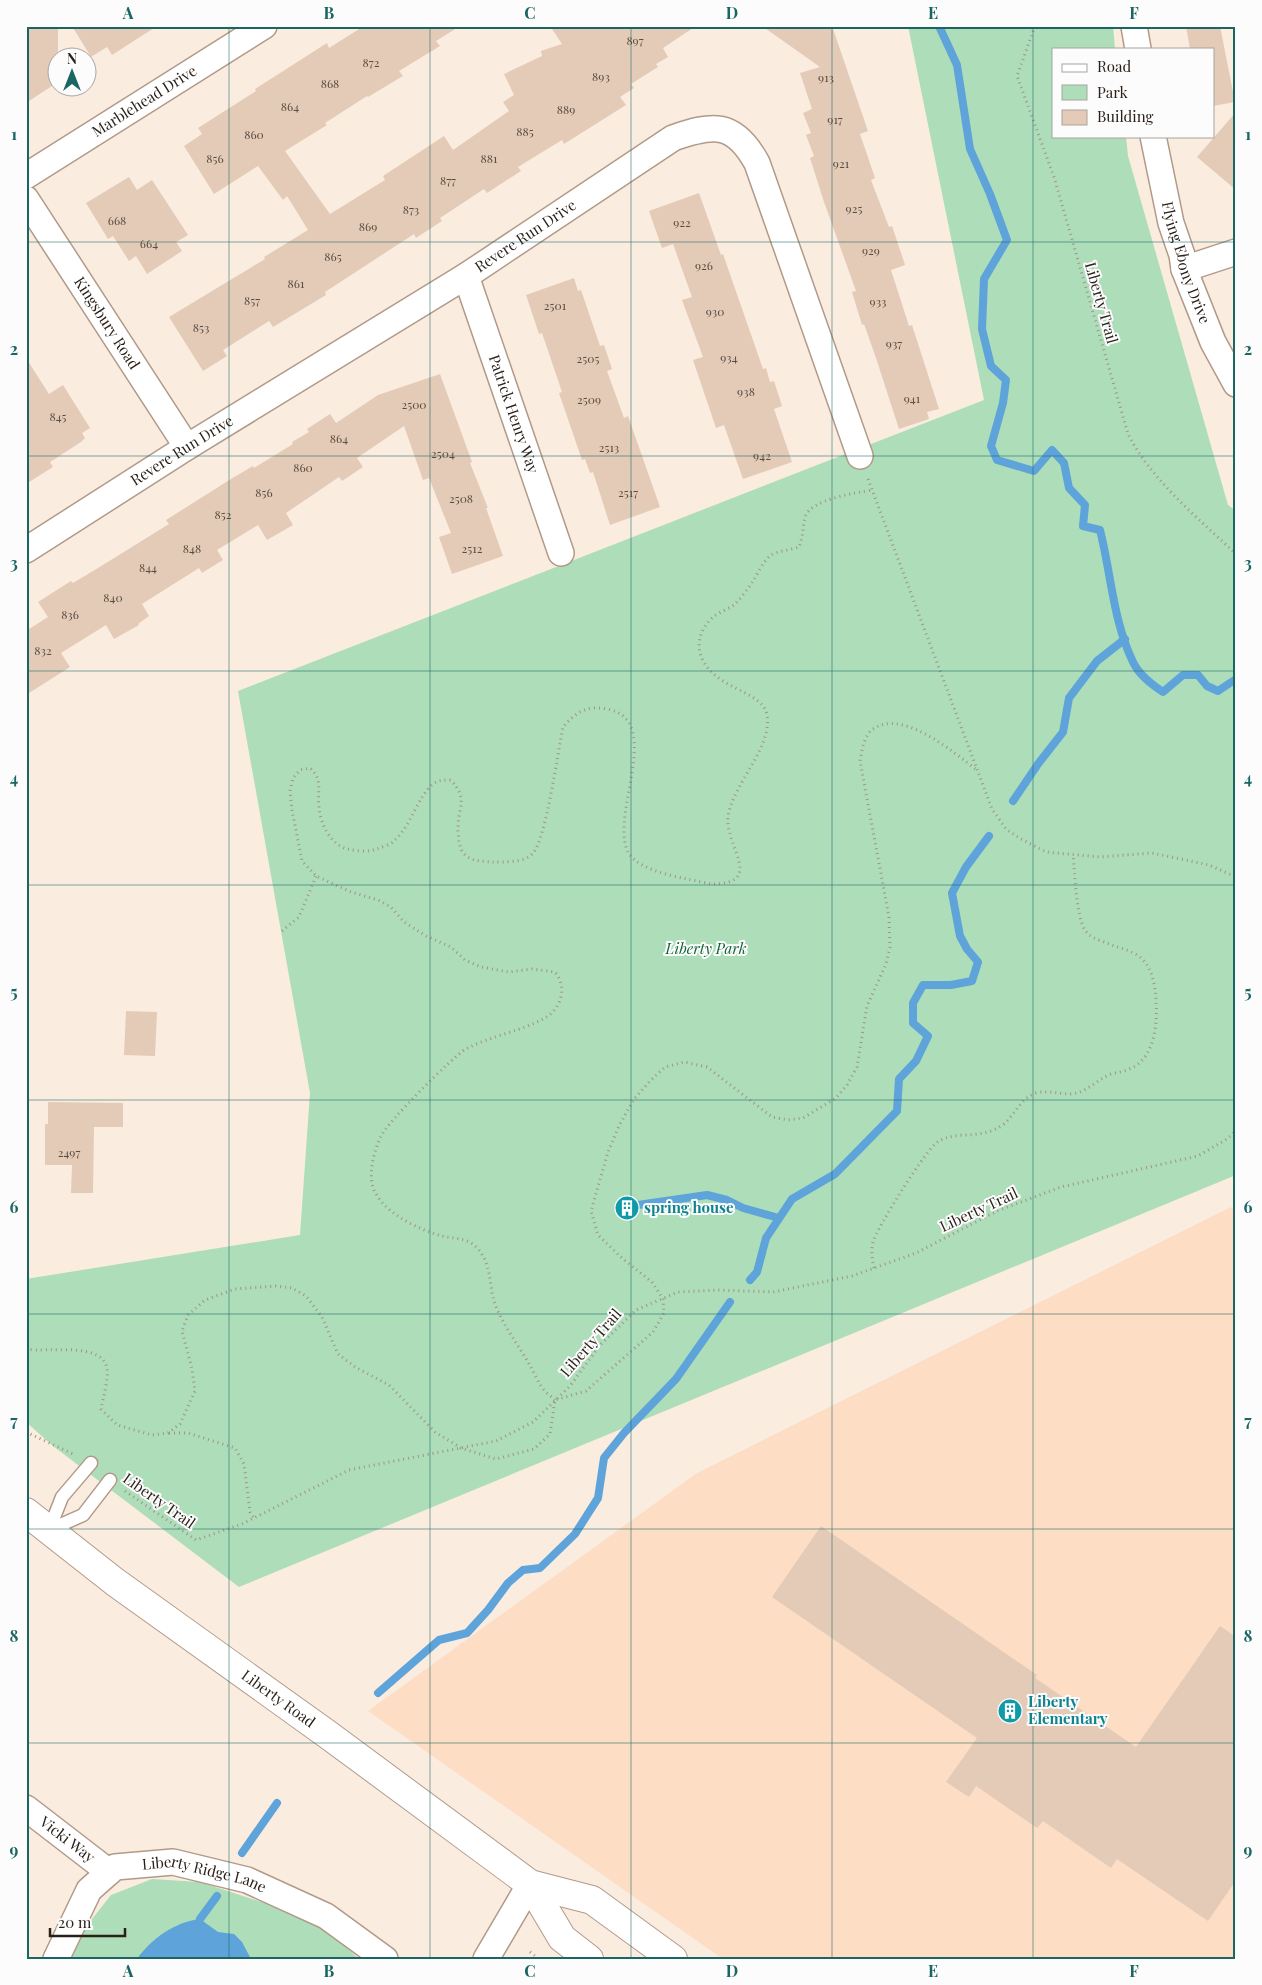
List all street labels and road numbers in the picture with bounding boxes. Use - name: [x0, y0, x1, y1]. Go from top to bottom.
- street label: Marblehead Drive: [88, 60, 200, 141]
- street label: Revere Run Drive: [471, 194, 580, 276]
- street label: Flying Ebony Drive: [1158, 200, 1216, 326]
- street label: Liberty Trail: [1081, 260, 1123, 346]
- street label: Kingsbury Road: [70, 272, 145, 373]
- street label: Patrick Henry Way: [485, 352, 544, 476]
- street label: Revere Run Drive: [126, 410, 237, 490]
- street label: Liberty Trail: [936, 1182, 1021, 1236]
- street label: Liberty Trail: [555, 1304, 625, 1381]
- street label: Liberty Trail: [119, 1468, 200, 1532]
- street label: Liberty Road: [238, 1665, 320, 1732]
- street label: Vicki Way: [35, 1811, 100, 1867]
- street label: Liberty Ridge Lane: [141, 1851, 270, 1896]

